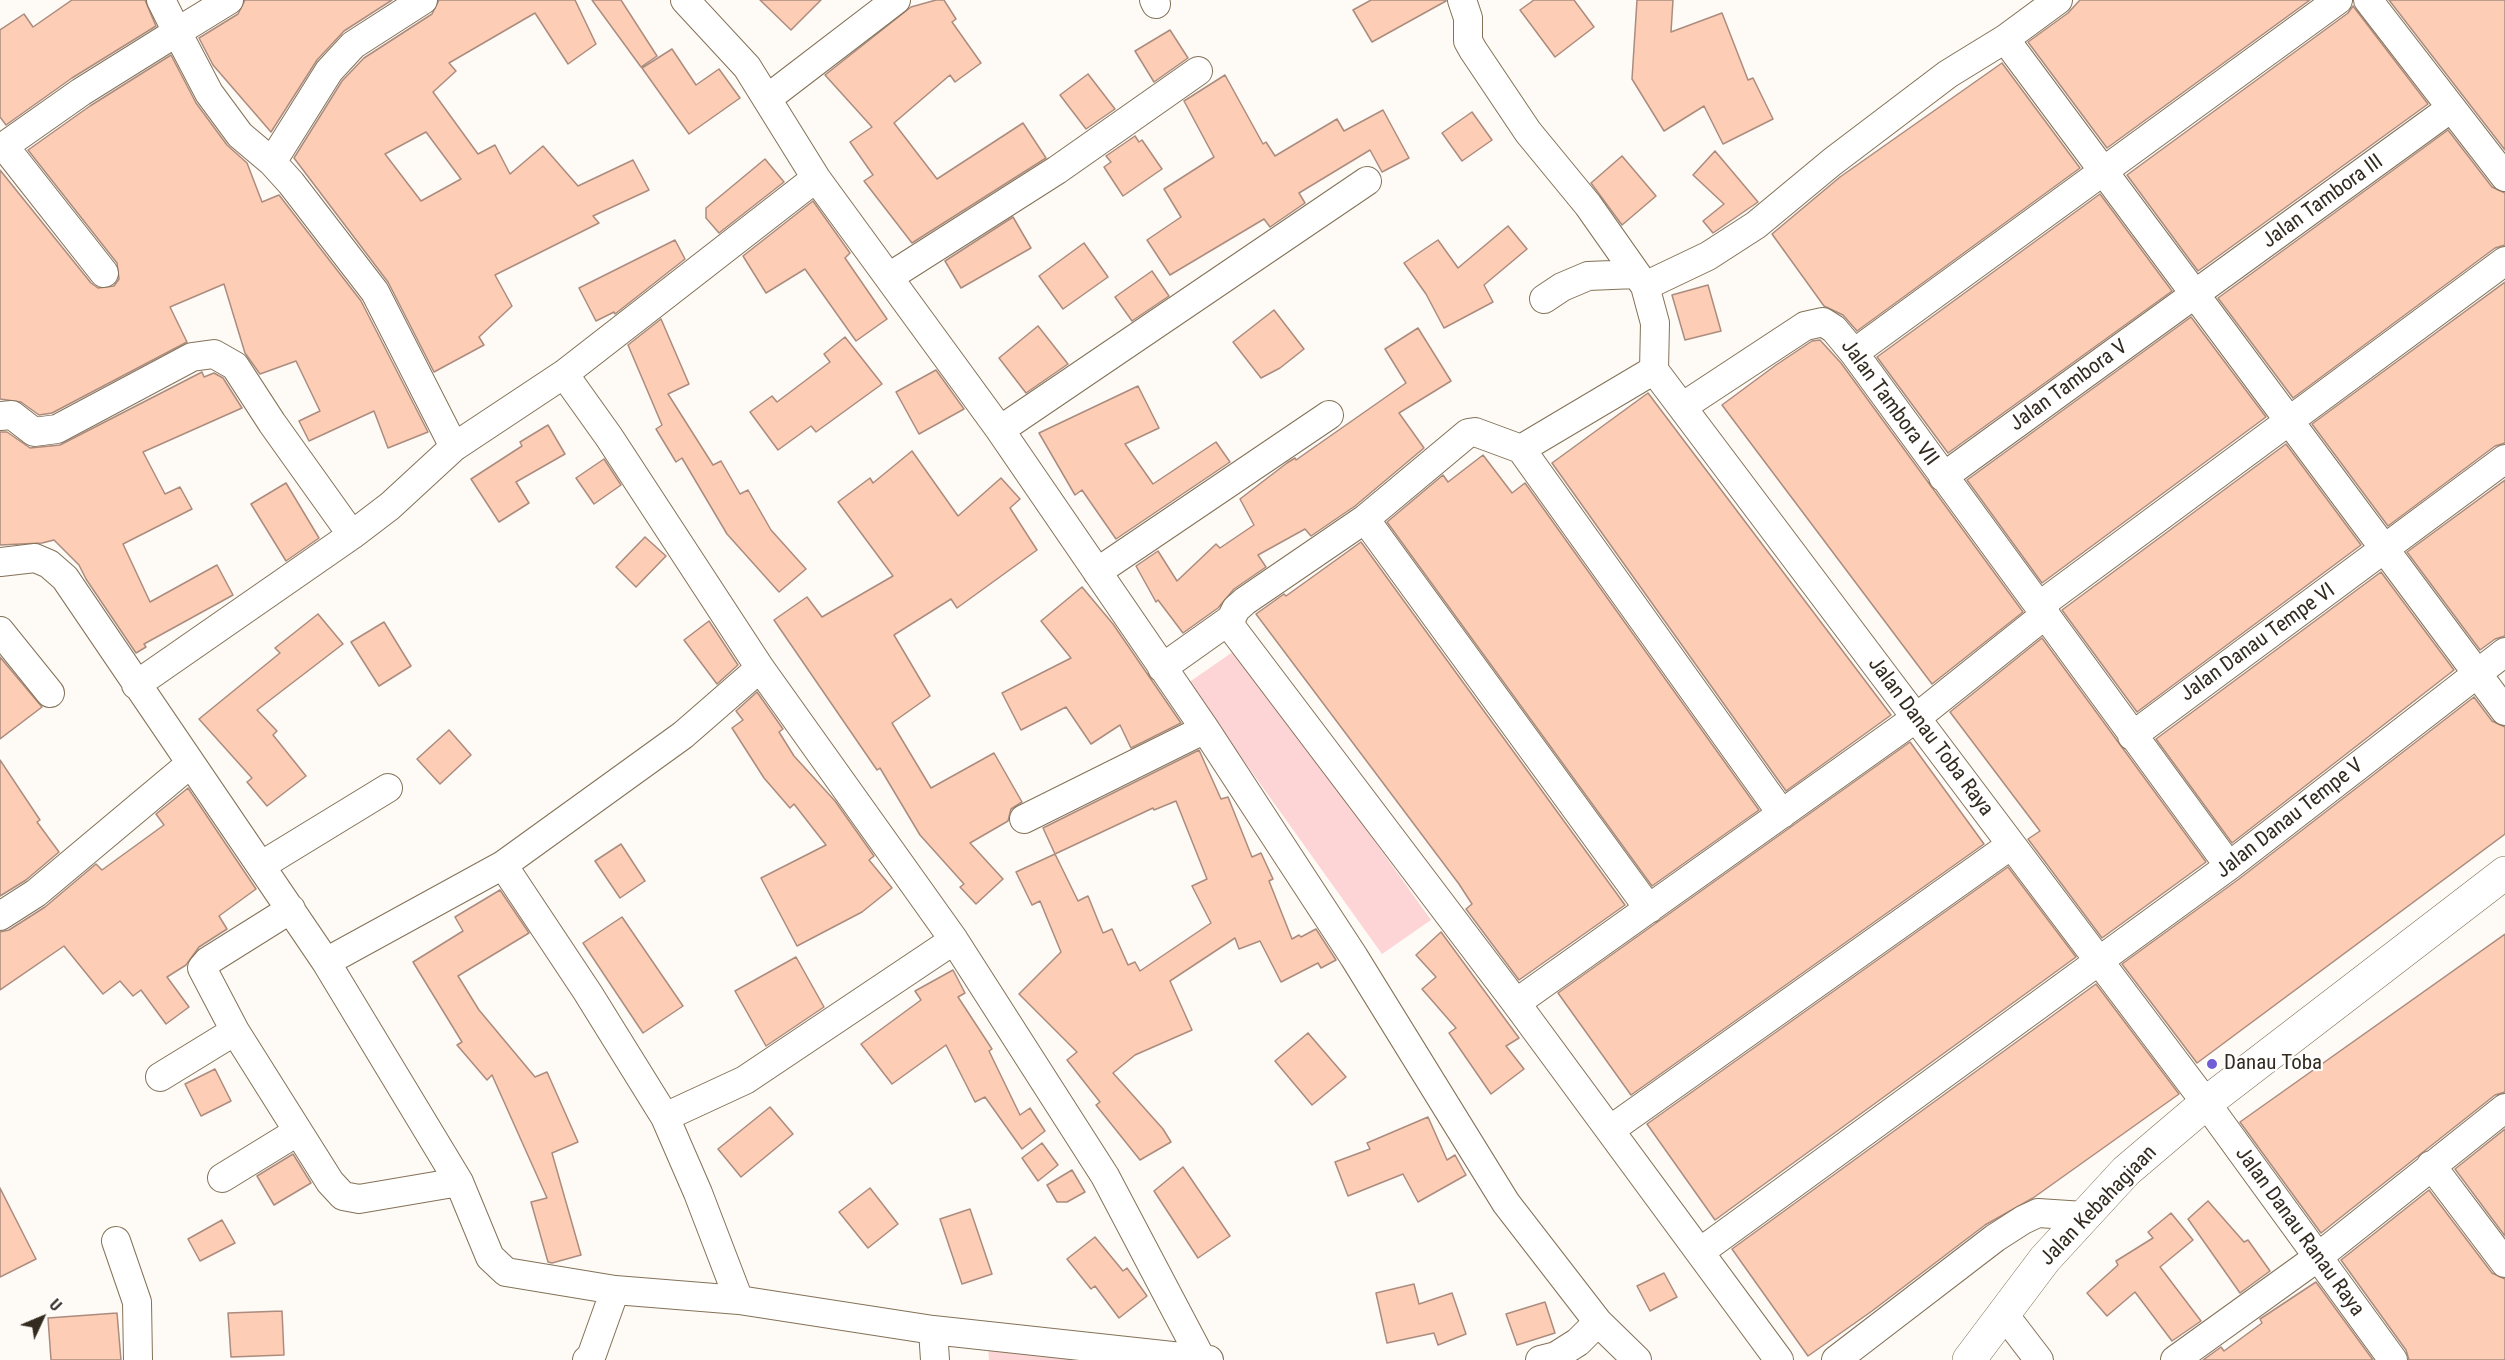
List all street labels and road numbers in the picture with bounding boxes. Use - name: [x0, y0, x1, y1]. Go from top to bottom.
- street label: Jalan Tambora III: [2258, 150, 2388, 254]
- street label: Jalan Tambora VII: [1835, 335, 1943, 471]
- street label: Jalan Tambora V: [2005, 335, 2133, 437]
- street label: Jalan Danau Tempe VI: [2176, 578, 2340, 708]
- street label: Jalan Danau Toba Raya: [1862, 652, 1998, 822]
- street label: Jalan Danau Tempe V: [2211, 754, 2369, 884]
- street label: Jalan Kebahagiaan: [2035, 1141, 2163, 1271]
- street label: Jalan Danau Ranau Raya: [2229, 1142, 2369, 1322]

